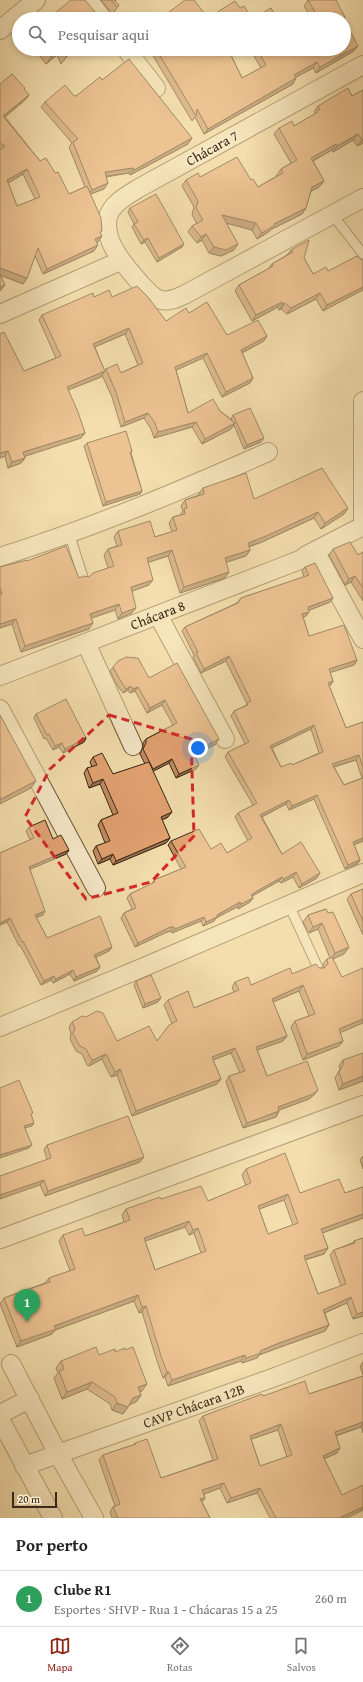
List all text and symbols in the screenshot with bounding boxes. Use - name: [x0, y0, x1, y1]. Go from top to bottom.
- search box: [12, 12, 351, 56]
- icon: search: [26, 23, 48, 45]
- text: Pesquisar aqui: [58, 24, 149, 45]
- street label: Chácara 7: [182, 125, 242, 171]
- street label: Chácara 8: [127, 595, 188, 635]
- your location: [188, 738, 208, 758]
- pin: 1: [14, 1289, 40, 1322]
- street label: CAVP Chácara 12B: [140, 1379, 247, 1433]
- scale bar: [12, 1490, 57, 1509]
- text: 20 m: [18, 1491, 40, 1507]
- text: Por perto: [16, 1532, 88, 1557]
- text: Clube R1: [54, 1579, 112, 1600]
- text: 1: [26, 1589, 32, 1608]
- text: 260 m: [315, 1589, 347, 1608]
- text: Esportes · SHVP - Rua 1 - Chácaras 15 a 25: [54, 1600, 278, 1619]
- tab: Mapa: [47, 1635, 73, 1675]
- tab: Rotas: [167, 1635, 192, 1675]
- tab: Salvos: [287, 1635, 316, 1675]

